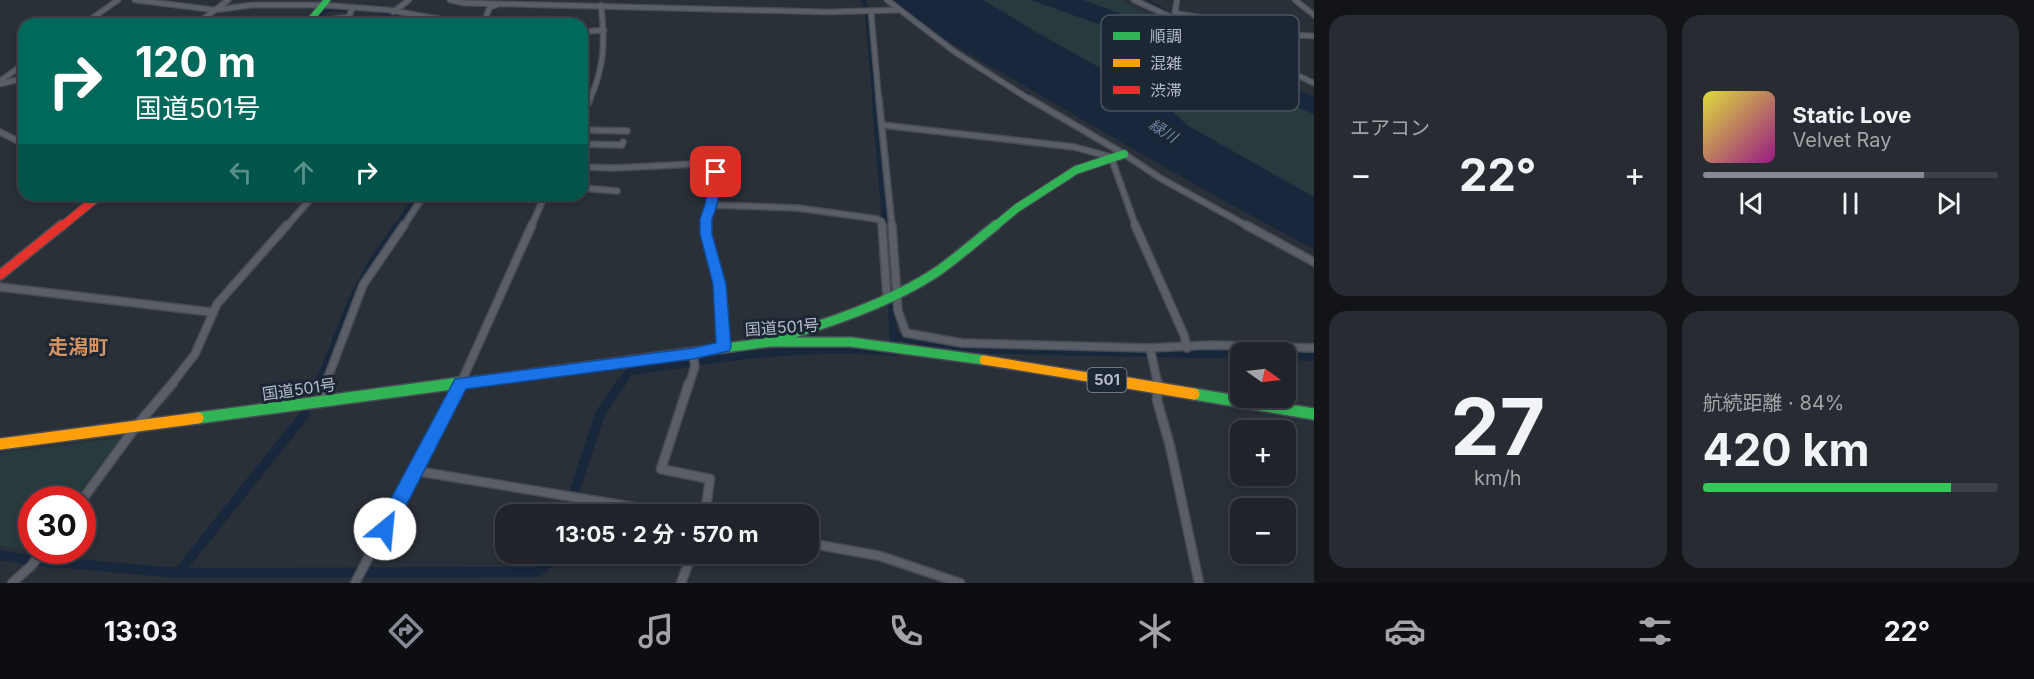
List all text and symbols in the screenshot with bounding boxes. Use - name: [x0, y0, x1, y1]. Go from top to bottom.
- legend: [1101, 15, 1299, 111]
- text: 順調: [1150, 26, 1182, 46]
- text: 120 m: [135, 36, 256, 87]
- icon: right: [36, 42, 114, 120]
- text: 混雑: [1150, 53, 1182, 73]
- text: 渋滞: [1150, 80, 1182, 100]
- text: 国道501号: [135, 92, 260, 125]
- text: Static Love: [1793, 102, 1911, 128]
- water label: 緑川: [1146, 115, 1183, 148]
- text: エアコン: [1350, 116, 1430, 140]
- text: Velvet Ray: [1793, 128, 1892, 152]
- pin: [690, 146, 741, 197]
- text: 22°: [1459, 147, 1536, 202]
- text: −: [1350, 154, 1372, 194]
- text: +: [1624, 154, 1646, 194]
- icon: arrive: [699, 155, 732, 188]
- icon: left: [224, 156, 257, 189]
- icon: ahead: [287, 156, 320, 189]
- icon: right: [350, 156, 383, 189]
- icon: previous: [1735, 187, 1768, 220]
- icon: pause: [1834, 187, 1867, 220]
- icon: next: [1932, 187, 1965, 220]
- street label: 国道501号: [744, 314, 820, 340]
- district label: 走潟町: [48, 335, 108, 359]
- north arrow: [1230, 342, 1296, 408]
- map controls: [1230, 342, 1296, 564]
- road number: 501: [1088, 368, 1126, 392]
- street label: 国道501号: [261, 374, 337, 404]
- text: 27: [1451, 379, 1545, 474]
- text: 航続距離 · 84%: [1703, 391, 1844, 415]
- button: +: [1230, 420, 1296, 486]
- text: 420 km: [1703, 422, 1869, 477]
- text: km/h: [1474, 466, 1522, 490]
- speed limit sign: 30: [18, 486, 96, 564]
- position arrow: [353, 497, 417, 561]
- button: −: [1230, 498, 1296, 564]
- text: 13:05 · 2 分 · 570 m: [555, 521, 759, 547]
- icon: directions: [385, 610, 427, 652]
- icon: music: [635, 610, 677, 652]
- icon: phone: [885, 610, 927, 652]
- icon: climate: [1134, 610, 1176, 652]
- icon: car: [1384, 610, 1426, 652]
- icon: filters: [1634, 610, 1676, 652]
- text: 13:03: [104, 615, 178, 648]
- text: 22°: [1884, 615, 1930, 648]

